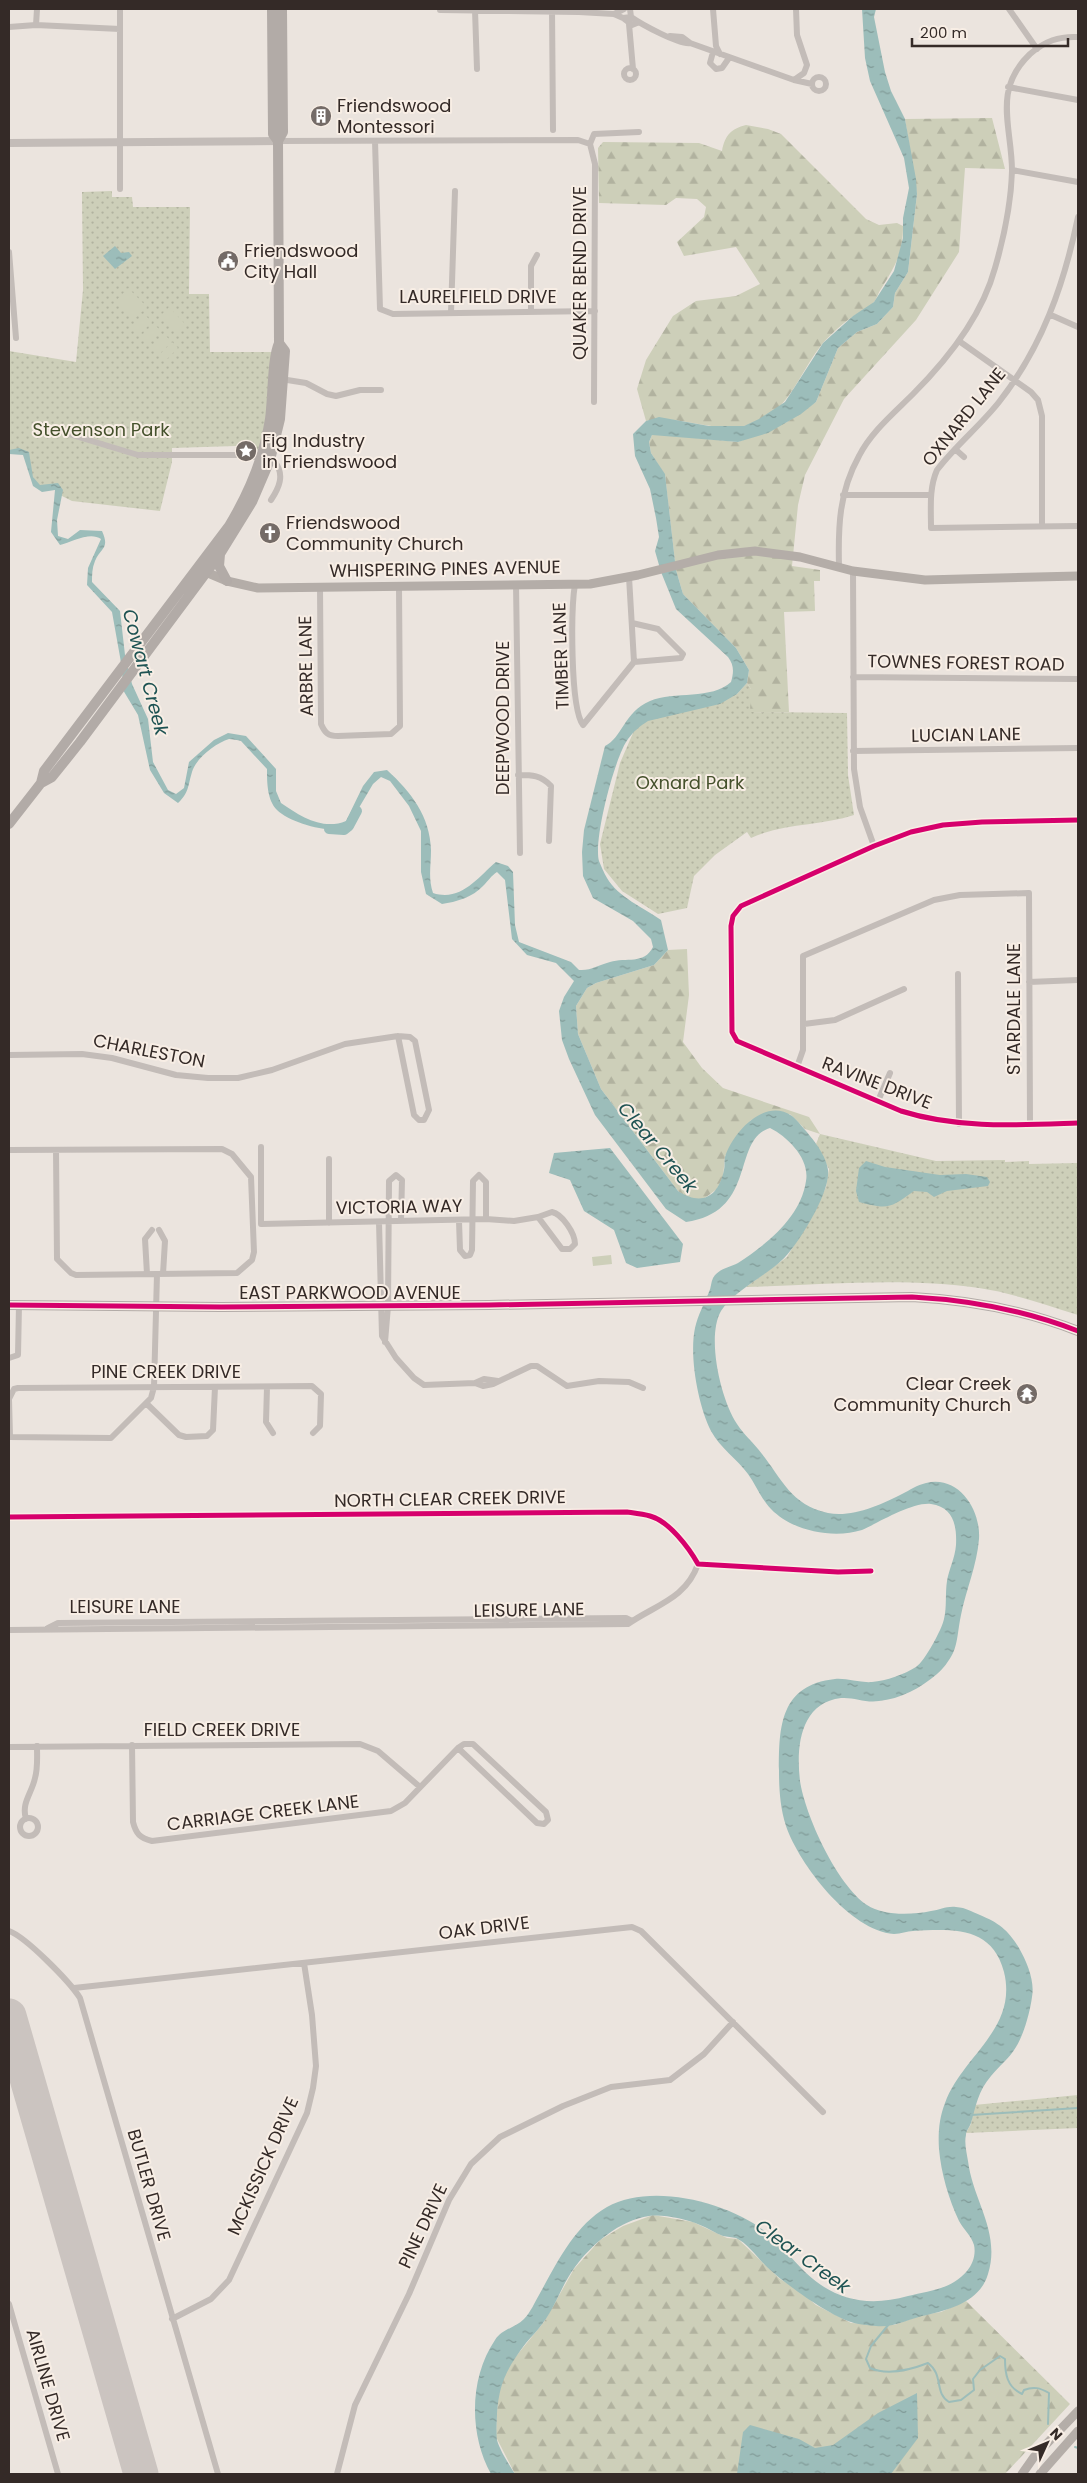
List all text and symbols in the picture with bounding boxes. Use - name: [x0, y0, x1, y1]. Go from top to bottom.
- scale bar: [912, 15, 1068, 47]
- text: 200 m: [920, 22, 967, 43]
- place label: Friendswood Montessori: [337, 93, 451, 139]
- building icon: Friendswood Montessori: [309, 104, 333, 128]
- street label: QUAKER BEND DRIVE: [567, 186, 592, 360]
- place label: Friendswood City Hall: [244, 238, 358, 284]
- public building icon: Friendswood City Hall: [216, 249, 240, 273]
- street label: LAURELFIELD DRIVE: [399, 284, 557, 309]
- street label: OXNARD LANE: [916, 362, 1011, 471]
- park label: Stevenson Park: [33, 417, 170, 442]
- place label: Fig Industry in Friendswood: [262, 428, 397, 474]
- place icon: Fig Industry in Friendswood: [234, 439, 258, 463]
- place label: Friendswood Community Church: [286, 510, 464, 556]
- church icon: Friendswood Community Church: [258, 521, 282, 545]
- street label: WHISPERING PINES AVENUE: [329, 554, 561, 583]
- street label: TIMBER LANE: [546, 602, 575, 710]
- water label: Cowart Creek: [116, 606, 176, 740]
- street label: ARBRE LANE: [292, 615, 319, 717]
- street label: DEEPWOOD DRIVE: [490, 641, 515, 795]
- street label: TOWNES FOREST ROAD: [867, 648, 1065, 677]
- street label: LUCIAN LANE: [911, 721, 1021, 748]
- park label: Oxnard Park: [636, 770, 745, 795]
- street label: STARDALE LANE: [1001, 943, 1026, 1075]
- street label: CHARLESTON: [91, 1027, 207, 1074]
- street label: RAVINE DRIVE: [819, 1050, 936, 1115]
- water label: Clear Creek: [611, 1096, 705, 1200]
- street label: VICTORIA WAY: [335, 1193, 463, 1220]
- street label: EAST PARKWOOD AVENUE: [239, 1280, 461, 1305]
- street label: PINE CREEK DRIVE: [91, 1359, 241, 1384]
- place label: Clear Creek Community Church: [833, 1371, 1012, 1417]
- temple icon: Clear Creek Community Church: [1015, 1382, 1039, 1406]
- street label: NORTH CLEAR CREEK DRIVE: [334, 1484, 566, 1513]
- street label: LEISURE LANE: [70, 1594, 180, 1619]
- street label: LEISURE LANE: [473, 1596, 585, 1623]
- street label: FIELD CREEK DRIVE: [144, 1717, 300, 1742]
- street label: CARRIAGE CREEK LANE: [166, 1788, 360, 1837]
- street label: OAK DRIVE: [437, 1910, 531, 1945]
- street label: MCKISSICK DRIVE: [221, 2093, 304, 2239]
- street label: BUTLER DRIVE: [122, 2126, 177, 2244]
- street label: PINE DRIVE: [392, 2179, 453, 2272]
- water label: Clear Creek: [750, 2213, 857, 2301]
- street label: AIRLINE DRIVE: [20, 2326, 76, 2444]
- north arrow: [1022, 2418, 1072, 2468]
- text: N: [1046, 2423, 1067, 2445]

